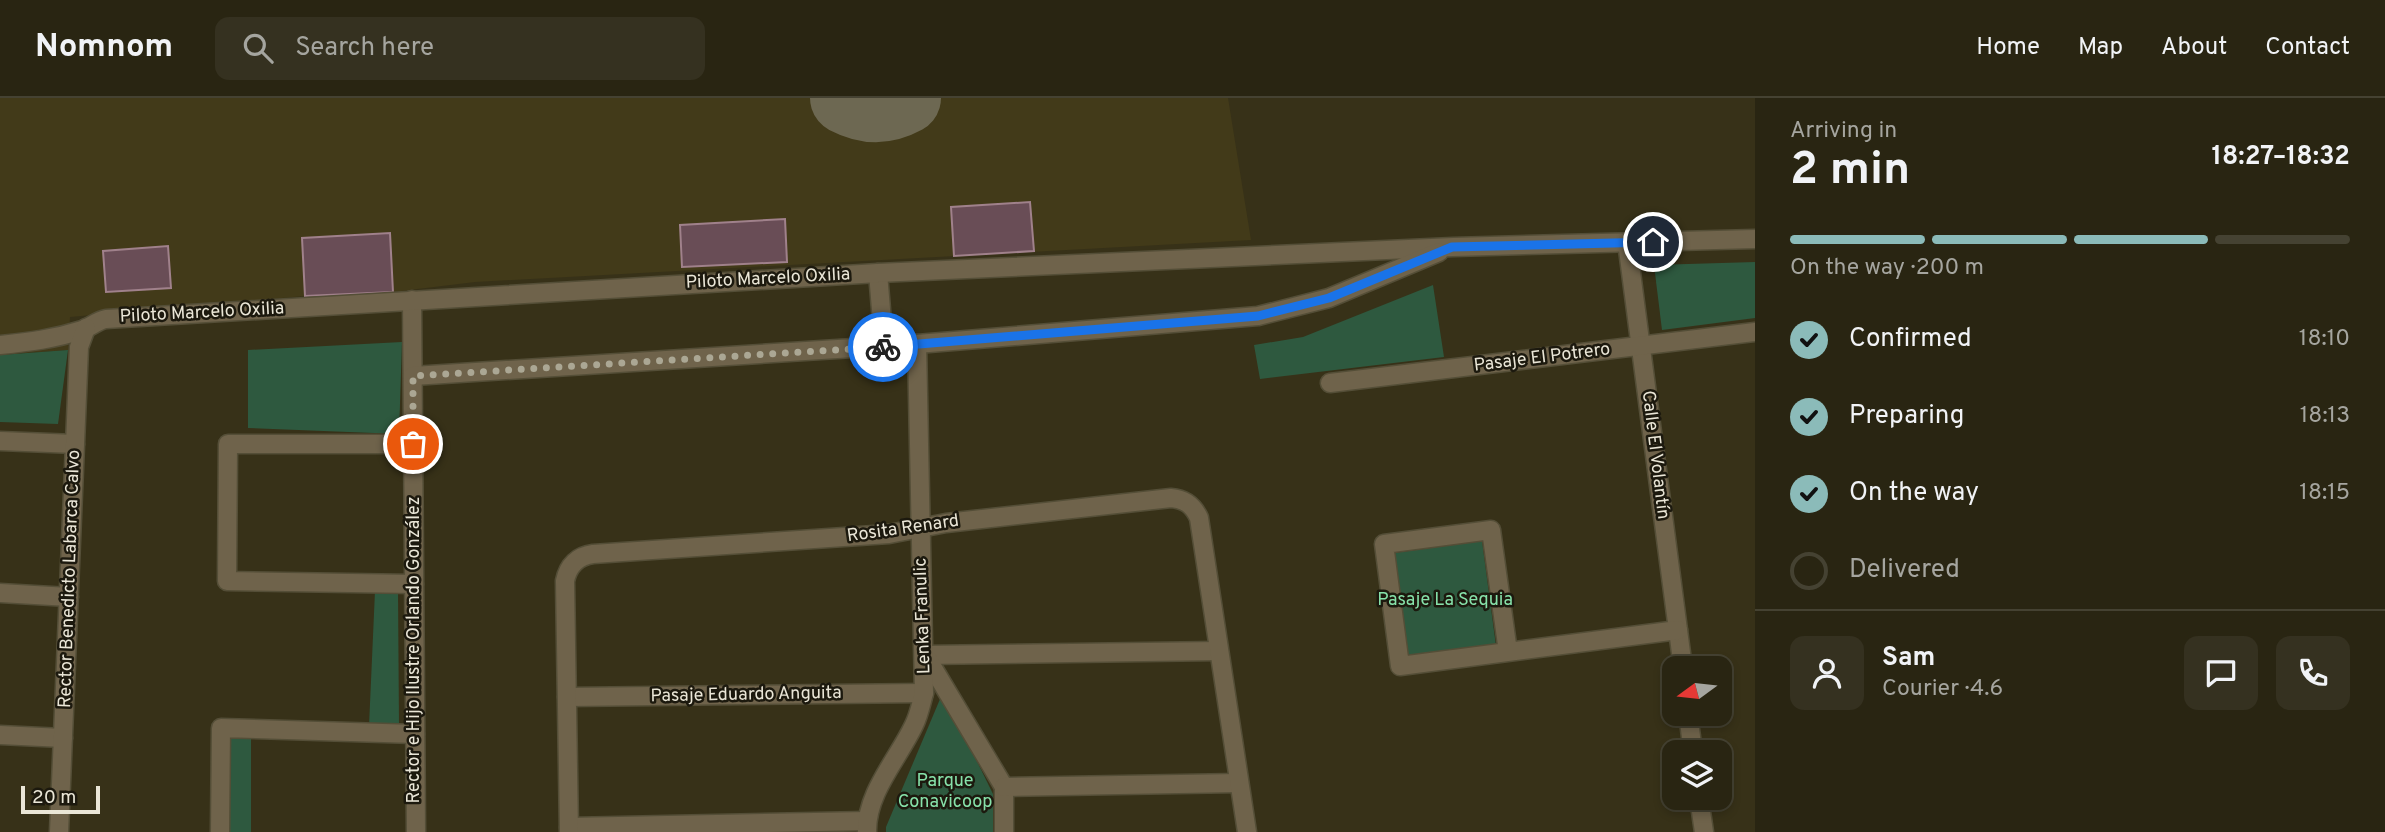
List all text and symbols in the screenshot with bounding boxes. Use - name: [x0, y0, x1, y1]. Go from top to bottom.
- search box: [215, 17, 705, 80]
- text: Nomnom: [35, 27, 173, 69]
- icon: search: [239, 29, 277, 67]
- text: Search here: [295, 32, 434, 65]
- text: Home: [1976, 33, 2040, 63]
- text: Map: [2078, 33, 2123, 63]
- text: About: [2161, 33, 2227, 63]
- text: Contact: [2265, 33, 2350, 63]
- text: Arriving in: [1790, 117, 1897, 146]
- text: 18:27–18:32: [2212, 141, 2350, 174]
- text: 2 min: [1790, 142, 1910, 201]
- pin: [1623, 212, 1683, 272]
- icon: home: [1634, 223, 1672, 261]
- text: On the way · 200 m: [1790, 254, 1984, 283]
- street label: Piloto Marcelo Oxilia: [685, 263, 851, 295]
- street label: Piloto Marcelo Oxilia: [119, 297, 285, 329]
- courier: [848, 312, 918, 382]
- icon: check: [1790, 321, 1828, 359]
- text: Confirmed: [1849, 323, 1972, 356]
- text: 18:10: [2299, 325, 2350, 354]
- icon: bike: [864, 328, 902, 366]
- street label: Pasaje El Potrero: [1472, 338, 1612, 378]
- street label: Calle El Volantín: [1636, 389, 1674, 521]
- icon: check: [1790, 398, 1828, 436]
- text: Preparing: [1849, 400, 1964, 433]
- text: 18:13: [2300, 402, 2350, 431]
- pin: [383, 414, 443, 474]
- icon: bag: [394, 425, 432, 463]
- street label: Rector Benedicto Labarca Calvo: [54, 449, 86, 709]
- icon: check: [1790, 475, 1828, 513]
- text: On the way: [1849, 477, 1979, 510]
- text: 18:15: [2299, 479, 2350, 508]
- street label: Rector e Hijo Ilustre Orlando González: [403, 496, 426, 804]
- street label: Rosita Renard: [846, 510, 960, 548]
- text: Delivered: [1849, 554, 1960, 587]
- street label: Lenka Franulic: [909, 557, 937, 675]
- park label: Pasaje La Sequia: [1377, 589, 1513, 612]
- button: person: [1790, 636, 1864, 710]
- button: chat: [2184, 636, 2258, 710]
- button: phone: [2276, 636, 2350, 710]
- text: Sam: [1882, 642, 1935, 675]
- north arrow: [1662, 656, 1732, 726]
- map controls: [1662, 656, 1732, 810]
- text: Courier · 4.6: [1882, 675, 2003, 704]
- street label: Pasaje Eduardo Anguita: [650, 682, 842, 708]
- button: layers: [1662, 740, 1732, 810]
- park label: Parque Conavicoop: [898, 770, 992, 814]
- scale bar: [21, 783, 100, 815]
- text: 20 m: [32, 786, 76, 810]

